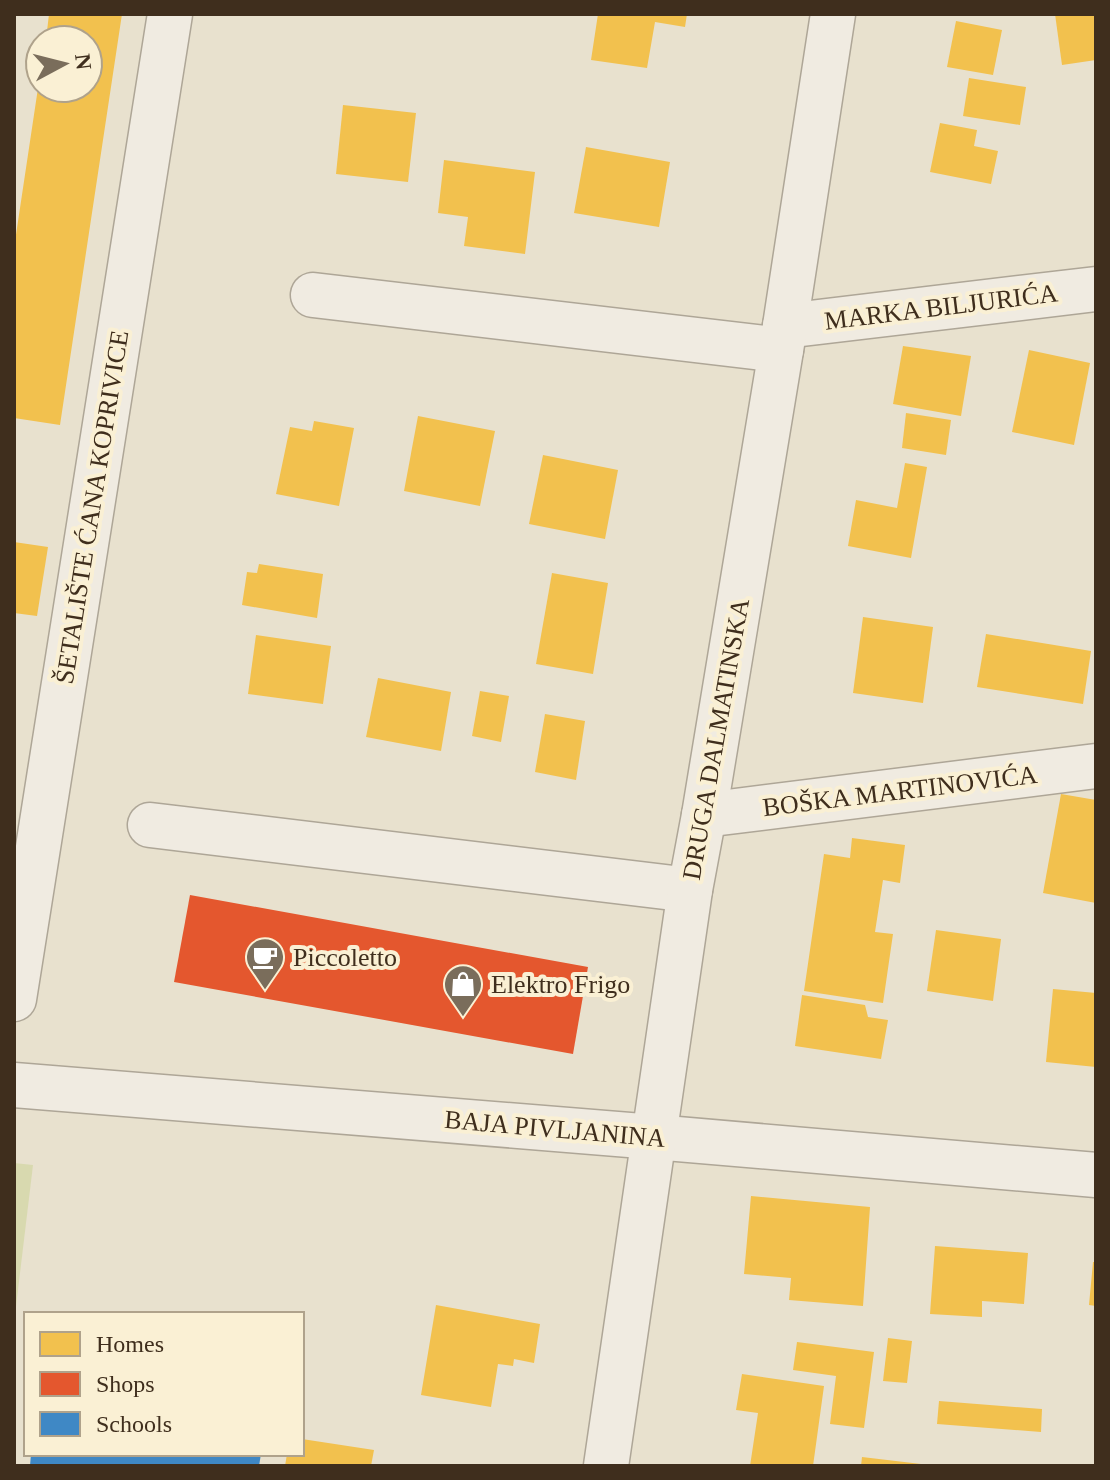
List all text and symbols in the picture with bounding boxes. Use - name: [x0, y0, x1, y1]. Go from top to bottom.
- north arrow: [24, 24, 104, 104]
- text: N: [70, 52, 97, 71]
- street label: MARKA BILJURIĆA: [823, 278, 1059, 336]
- street label: ŠETALIŠTE ĆANA KOPRIVICE: [50, 328, 134, 686]
- street label: DRUGA DALMATINSKA: [677, 596, 755, 882]
- street label: BOŠKA MARTINOVIĆA: [761, 760, 1039, 822]
- cafe icon: Piccoletto: [244, 936, 286, 991]
- place label: Piccoletto: [293, 943, 397, 972]
- shop icon: Elektro Frigo: [442, 963, 484, 1018]
- place label: Elektro Frigo: [491, 970, 630, 999]
- street label: BAJA PIVLJANINA: [443, 1105, 667, 1153]
- legend: [24, 1312, 304, 1456]
- text: Homes: [96, 1331, 164, 1357]
- text: Shops: [96, 1371, 155, 1397]
- text: Schools: [96, 1411, 172, 1437]

